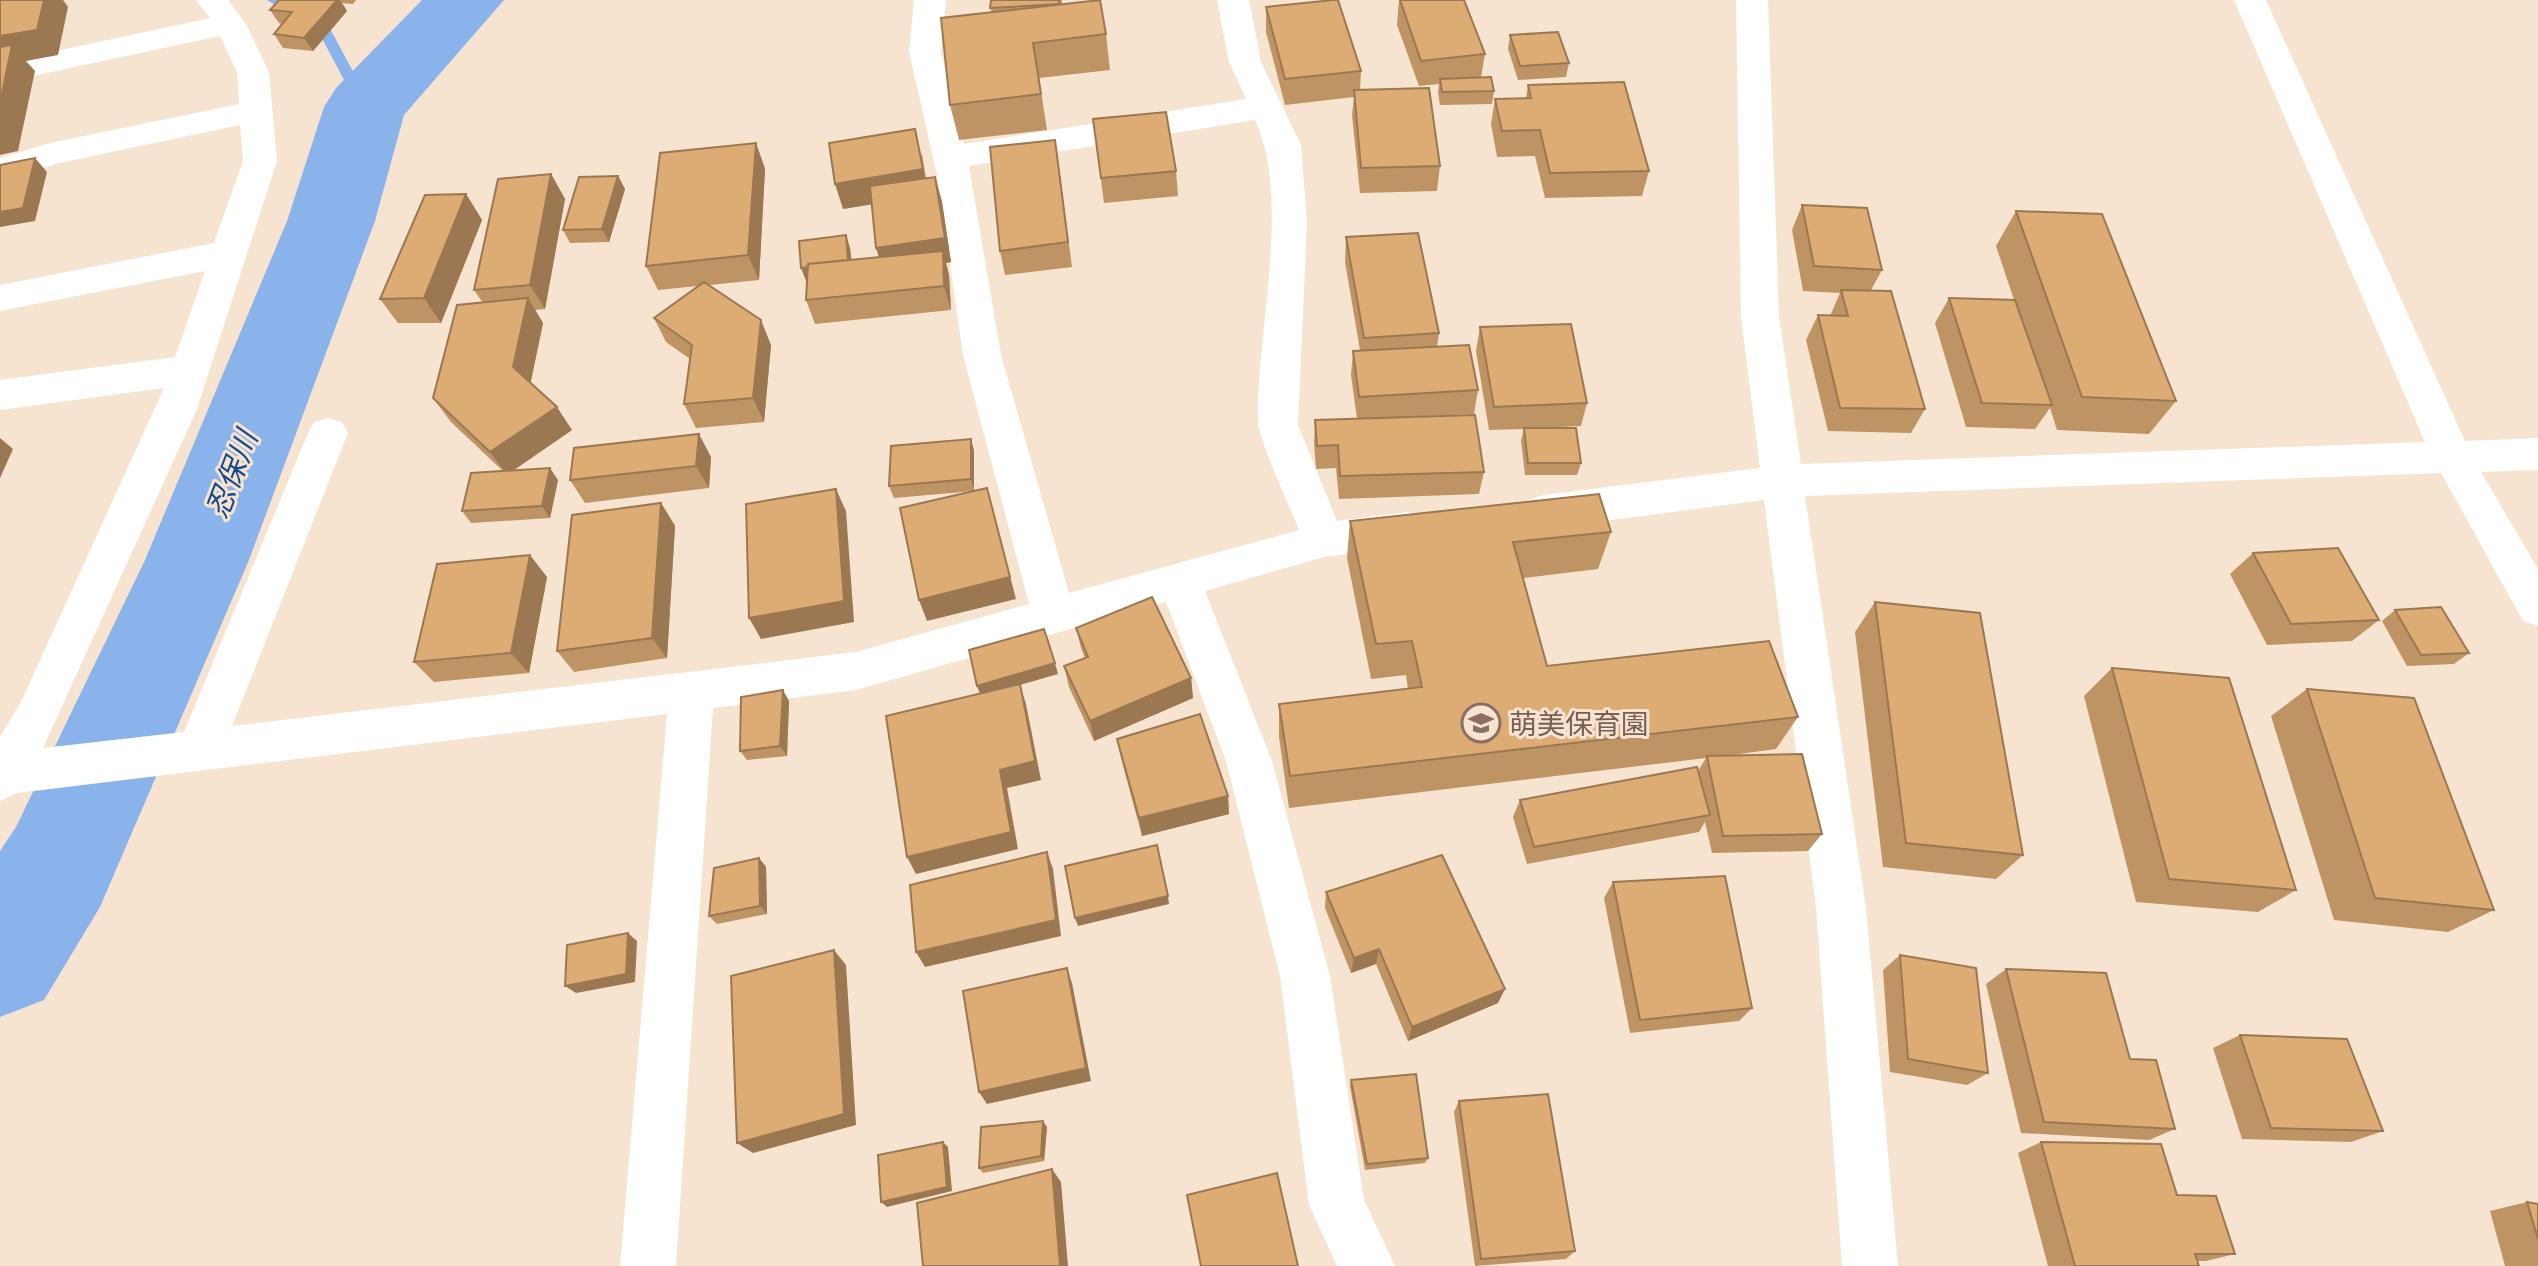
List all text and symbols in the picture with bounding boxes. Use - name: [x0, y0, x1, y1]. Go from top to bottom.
- water label: 忍保川: [196, 422, 267, 523]
- school or university icon: 萌美保育園: [1460, 702, 1502, 744]
- place label: 萌美保育園: [1509, 704, 1649, 742]

